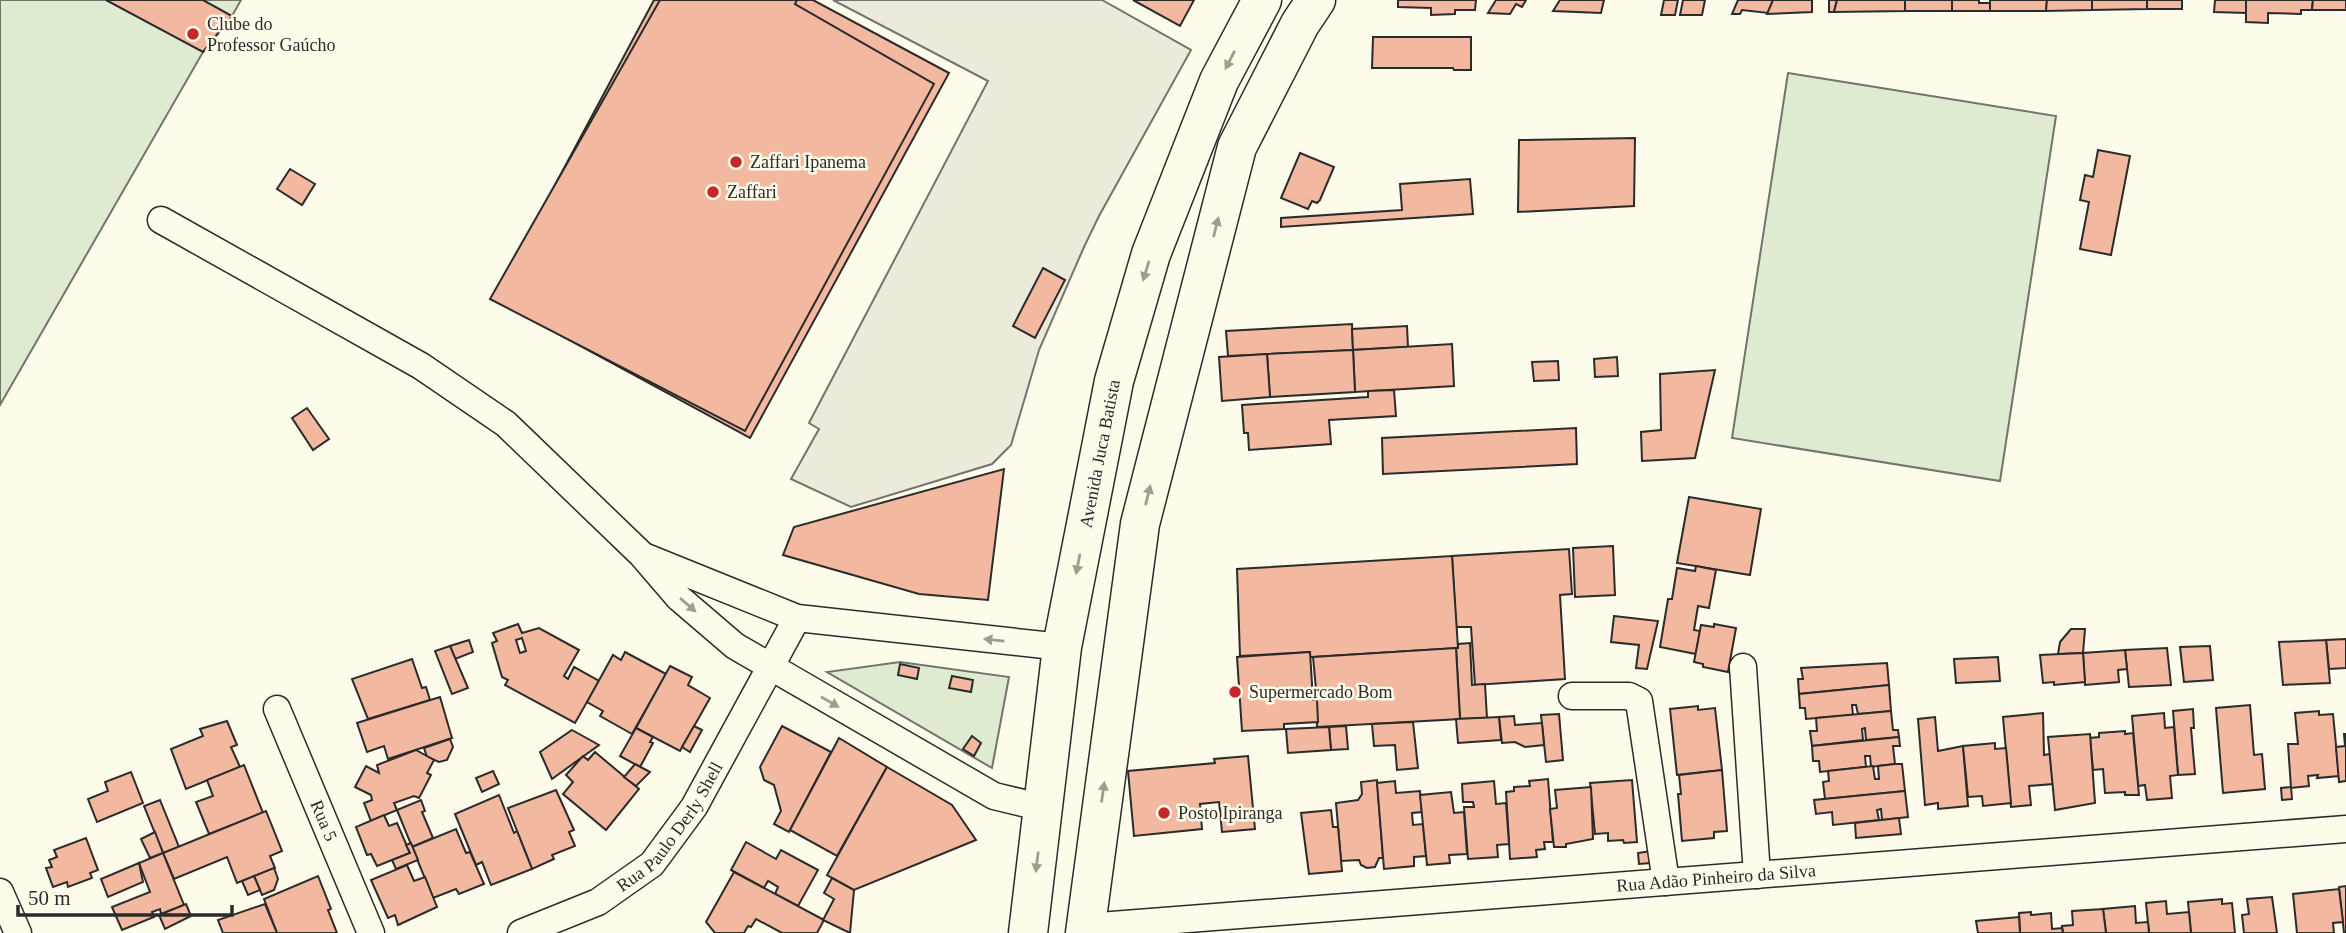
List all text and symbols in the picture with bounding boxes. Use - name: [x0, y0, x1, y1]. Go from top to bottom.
- place label: Clube do Professor Gaúcho: [207, 14, 335, 55]
- marker: Clube do Professor Gaúcho: [185, 26, 201, 42]
- one-way arrow: [1224, 50, 1235, 70]
- place label: Zaffari Ipanema: [750, 152, 866, 172]
- marker: Zaffari Ipanema: [728, 154, 744, 170]
- place label: Zaffari: [727, 182, 777, 202]
- marker: Zaffari: [705, 184, 721, 200]
- one-way arrow: [1211, 216, 1222, 238]
- one-way arrow: [1141, 261, 1151, 282]
- street label: Avenida Juca Batista: [1076, 378, 1124, 530]
- one-way arrow: [1143, 484, 1154, 506]
- one-way arrow: [1072, 553, 1083, 575]
- one-way arrow: [679, 597, 696, 612]
- one-way arrow: [983, 634, 1005, 645]
- place label: Supermercado Bom: [1249, 682, 1392, 702]
- marker: Supermercado Bom: [1227, 684, 1243, 700]
- one-way arrow: [820, 696, 840, 708]
- street label: Rua Paulo Derly Shell: [613, 758, 727, 896]
- one-way arrow: [1098, 781, 1109, 803]
- street label: Rua 5: [306, 797, 341, 844]
- place label: Posto Ipiranga: [1178, 803, 1282, 823]
- marker: Posto Ipiranga: [1156, 805, 1172, 821]
- one-way arrow: [1032, 851, 1043, 873]
- street label: Rua Adão Pinheiro da Silva: [1616, 860, 1817, 896]
- scale bar: [18, 874, 231, 918]
- text: 50 m: [28, 886, 71, 910]

